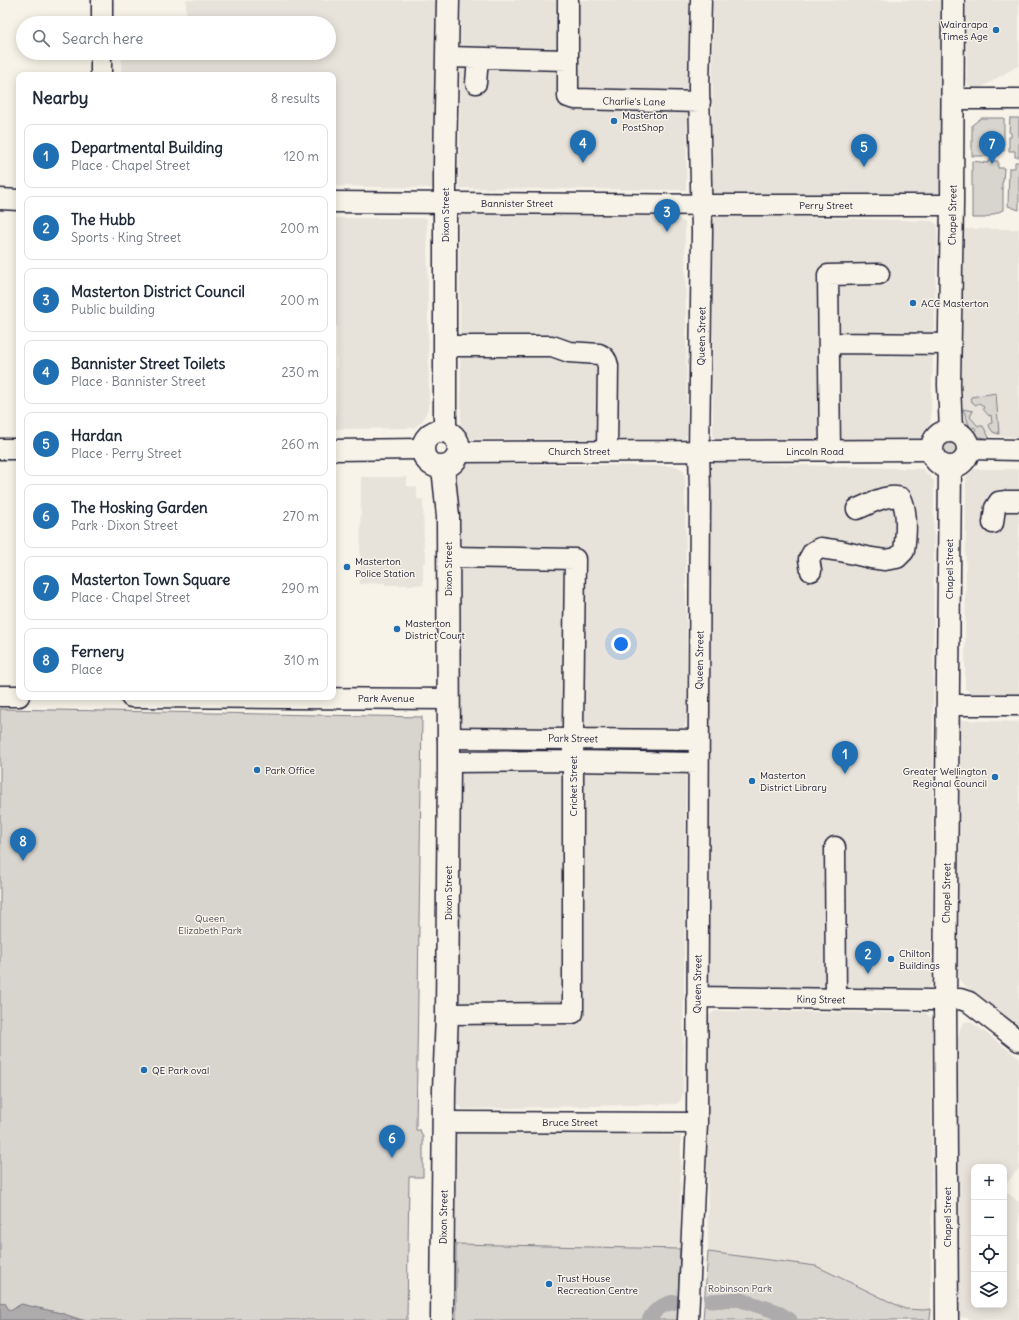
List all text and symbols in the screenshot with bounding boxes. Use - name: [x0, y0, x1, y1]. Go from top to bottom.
- search box: [16, 16, 336, 60]
- place label: Wairarapa Times Age: [941, 18, 988, 43]
- marker: Wairarapa Times Age: [991, 25, 1001, 35]
- icon: search: [30, 27, 52, 49]
- text: Search here: [62, 29, 143, 48]
- text: Nearby: [32, 87, 88, 109]
- text: 8 results: [271, 90, 320, 107]
- street label: Charlie's Lane: [602, 94, 666, 109]
- place label: Masterton PostShop: [622, 109, 668, 134]
- marker: Masterton PostShop: [609, 116, 619, 126]
- pin: 4: [570, 130, 596, 163]
- pin: 7: [979, 131, 1005, 164]
- pin: 5: [851, 134, 877, 167]
- text: Departmental Building: [71, 138, 223, 157]
- text: 1: [43, 148, 49, 165]
- text: 120 m: [284, 148, 319, 165]
- text: Place · Chapel Street: [71, 157, 190, 174]
- street label: Chapel Street: [945, 184, 960, 245]
- street label: Dixon Street: [439, 187, 452, 242]
- street label: Bannister Street: [481, 197, 554, 210]
- pin: 3: [654, 199, 680, 232]
- street label: Perry Street: [799, 199, 854, 212]
- text: The Hubb: [71, 210, 135, 229]
- text: 2: [42, 220, 50, 237]
- text: 200 m: [280, 220, 319, 237]
- text: Sports · King Street: [71, 229, 181, 246]
- text: Masterton District Council: [71, 282, 245, 301]
- text: 3: [42, 292, 50, 309]
- text: 200 m: [280, 292, 319, 309]
- place label: ACC Masterton: [921, 297, 989, 310]
- marker: ACC Masterton: [908, 298, 918, 308]
- text: Public building: [71, 301, 155, 318]
- street label: Queen Street: [694, 306, 709, 366]
- text: Bannister Street Toilets: [71, 354, 225, 373]
- text: 4: [42, 364, 50, 381]
- text: 230 m: [281, 364, 319, 381]
- text: Place · Bannister Street: [71, 373, 206, 390]
- text: Hardan: [71, 426, 122, 445]
- text: 5: [42, 436, 50, 453]
- text: 260 m: [281, 436, 319, 453]
- text: Place · Perry Street: [71, 445, 182, 462]
- street label: Church Street: [548, 445, 611, 458]
- street label: Lincoln Road: [786, 445, 844, 458]
- text: The Hosking Garden: [71, 498, 208, 517]
- text: 6: [42, 508, 50, 525]
- text: 270 m: [282, 508, 319, 525]
- text: Park · Dixon Street: [71, 517, 178, 534]
- street label: Chapel Street: [943, 538, 956, 599]
- street label: Dixon Street: [442, 541, 455, 596]
- place label: Masterton Police Station: [355, 555, 415, 580]
- marker: Masterton Police Station: [342, 562, 352, 572]
- text: Masterton Town Square: [71, 570, 230, 589]
- text: 7: [43, 580, 49, 597]
- text: 290 m: [281, 580, 319, 597]
- text: Place · Chapel Street: [71, 589, 190, 606]
- place label: Masterton District Court: [405, 617, 465, 642]
- marker: Masterton District Court: [392, 624, 402, 634]
- street label: Queen Street: [692, 630, 707, 690]
- your location: [611, 634, 631, 654]
- text: Fernery: [71, 642, 124, 661]
- text: 8: [42, 652, 50, 669]
- text: 310 m: [284, 652, 319, 669]
- text: Place: [71, 661, 102, 678]
- street label: Park Avenue: [358, 692, 414, 705]
- street label: Park Street: [548, 732, 599, 745]
- pin: 1: [832, 741, 858, 774]
- street label: Cricket Street: [567, 755, 580, 816]
- place label: Park Office: [265, 764, 315, 777]
- marker: Park Office: [252, 765, 262, 775]
- place label: Greater Wellington Regional Council: [903, 765, 987, 790]
- place label: Masterton District Library: [760, 769, 827, 794]
- marker: Greater Wellington Regional Council: [990, 772, 1000, 782]
- marker: Masterton District Library: [747, 776, 757, 786]
- pin: 8: [10, 828, 36, 861]
- street label: Chapel Street: [939, 862, 954, 923]
- street label: Dixon Street: [442, 865, 455, 920]
- park label: Queen Elizabeth Park: [178, 912, 242, 937]
- pin: 2: [855, 941, 881, 974]
- place label: Chilton Buildings: [899, 947, 940, 972]
- street label: Queen Street: [690, 954, 705, 1014]
- marker: Chilton Buildings: [886, 954, 896, 964]
- street label: King Street: [796, 993, 846, 1006]
- place label: QE Park oval: [152, 1064, 209, 1077]
- marker: QE Park oval: [139, 1065, 149, 1075]
- street label: Bruce Street: [542, 1116, 599, 1129]
- pin: 6: [379, 1125, 405, 1158]
- map controls: [971, 1164, 1007, 1308]
- button: +: [971, 1164, 1007, 1200]
- street label: Chapel Street: [941, 1186, 954, 1247]
- street label: Dixon Street: [437, 1189, 450, 1244]
- button: −: [971, 1200, 1007, 1236]
- button: locate: [971, 1236, 1007, 1272]
- place label: Trust House Recreation Centre: [557, 1272, 638, 1297]
- button: layers: [971, 1272, 1007, 1308]
- marker: Trust House Recreation Centre: [544, 1279, 554, 1289]
- park label: Robinson Park: [708, 1282, 772, 1295]

